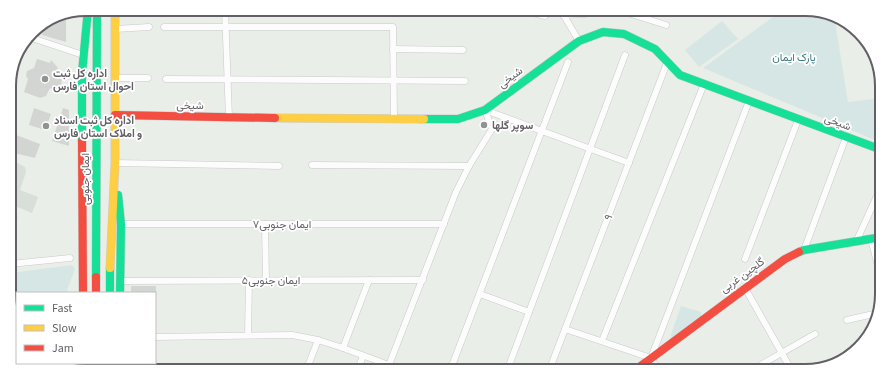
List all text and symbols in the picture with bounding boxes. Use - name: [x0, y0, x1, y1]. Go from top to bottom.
- park label: پارک ایمان: [772, 50, 816, 65]
- street label: شیخی: [495, 63, 526, 92]
- place label: اداره کل ثبت احوال استان فارس: [53, 66, 134, 94]
- marker: اداره کل ثبت احوال استان فارس: [40, 74, 50, 84]
- street label: شیخی: [176, 98, 204, 113]
- street label: شیخی: [822, 111, 854, 134]
- place label: اداره کل ثبت اسناد و املاک استان فارس: [54, 113, 142, 141]
- place label: سوپر گلها: [492, 118, 533, 133]
- marker: سوپر گلها: [479, 120, 489, 130]
- marker: اداره کل ثبت اسناد و املاک استان فارس: [41, 121, 51, 131]
- street label: ایمان جنوبی: [78, 153, 93, 205]
- street label: ۹: [601, 212, 616, 222]
- street label: ایمان جنوبی۷: [253, 217, 311, 232]
- street label: گلچین غربی: [717, 254, 768, 297]
- street label: ایمان جنوبی۵: [242, 273, 300, 288]
- legend: [16, 292, 156, 364]
- text: Fast: [52, 300, 72, 317]
- text: Slow: [52, 320, 77, 337]
- text: Jam: [52, 340, 74, 357]

